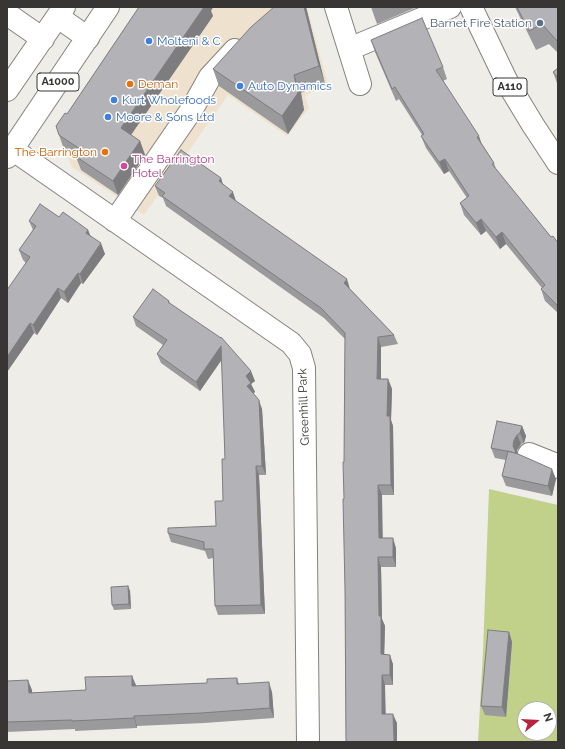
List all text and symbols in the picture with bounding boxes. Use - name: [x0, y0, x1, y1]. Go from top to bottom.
- place label: Barnet Fire Station: [430, 16, 532, 30]
- marker: Barnet Fire Station: [535, 18, 545, 28]
- place label: Molteni & C: [157, 34, 221, 48]
- marker: Molteni & C: [144, 36, 154, 46]
- road number: A1000: [37, 73, 79, 91]
- place label: Deman: [138, 77, 178, 91]
- road number: A110: [493, 78, 527, 96]
- marker: Deman: [125, 79, 135, 89]
- place label: Auto Dynamics: [248, 79, 332, 93]
- marker: Auto Dynamics: [235, 81, 245, 91]
- place label: Kurt Wholefoods: [122, 93, 216, 107]
- marker: Kurt Wholefoods: [109, 95, 119, 105]
- place label: Moore & Sons Ltd: [116, 110, 214, 124]
- marker: Moore & Sons Ltd: [103, 112, 113, 122]
- place label: The Barrington: [15, 145, 97, 159]
- marker: The Barrington: [100, 147, 110, 157]
- place label: The Barrington Hotel: [132, 152, 214, 180]
- marker: The Barrington Hotel: [119, 161, 129, 171]
- street label: Greenhill Park: [295, 368, 313, 446]
- north arrow: [517, 701, 557, 741]
- text: N: [540, 711, 555, 723]

